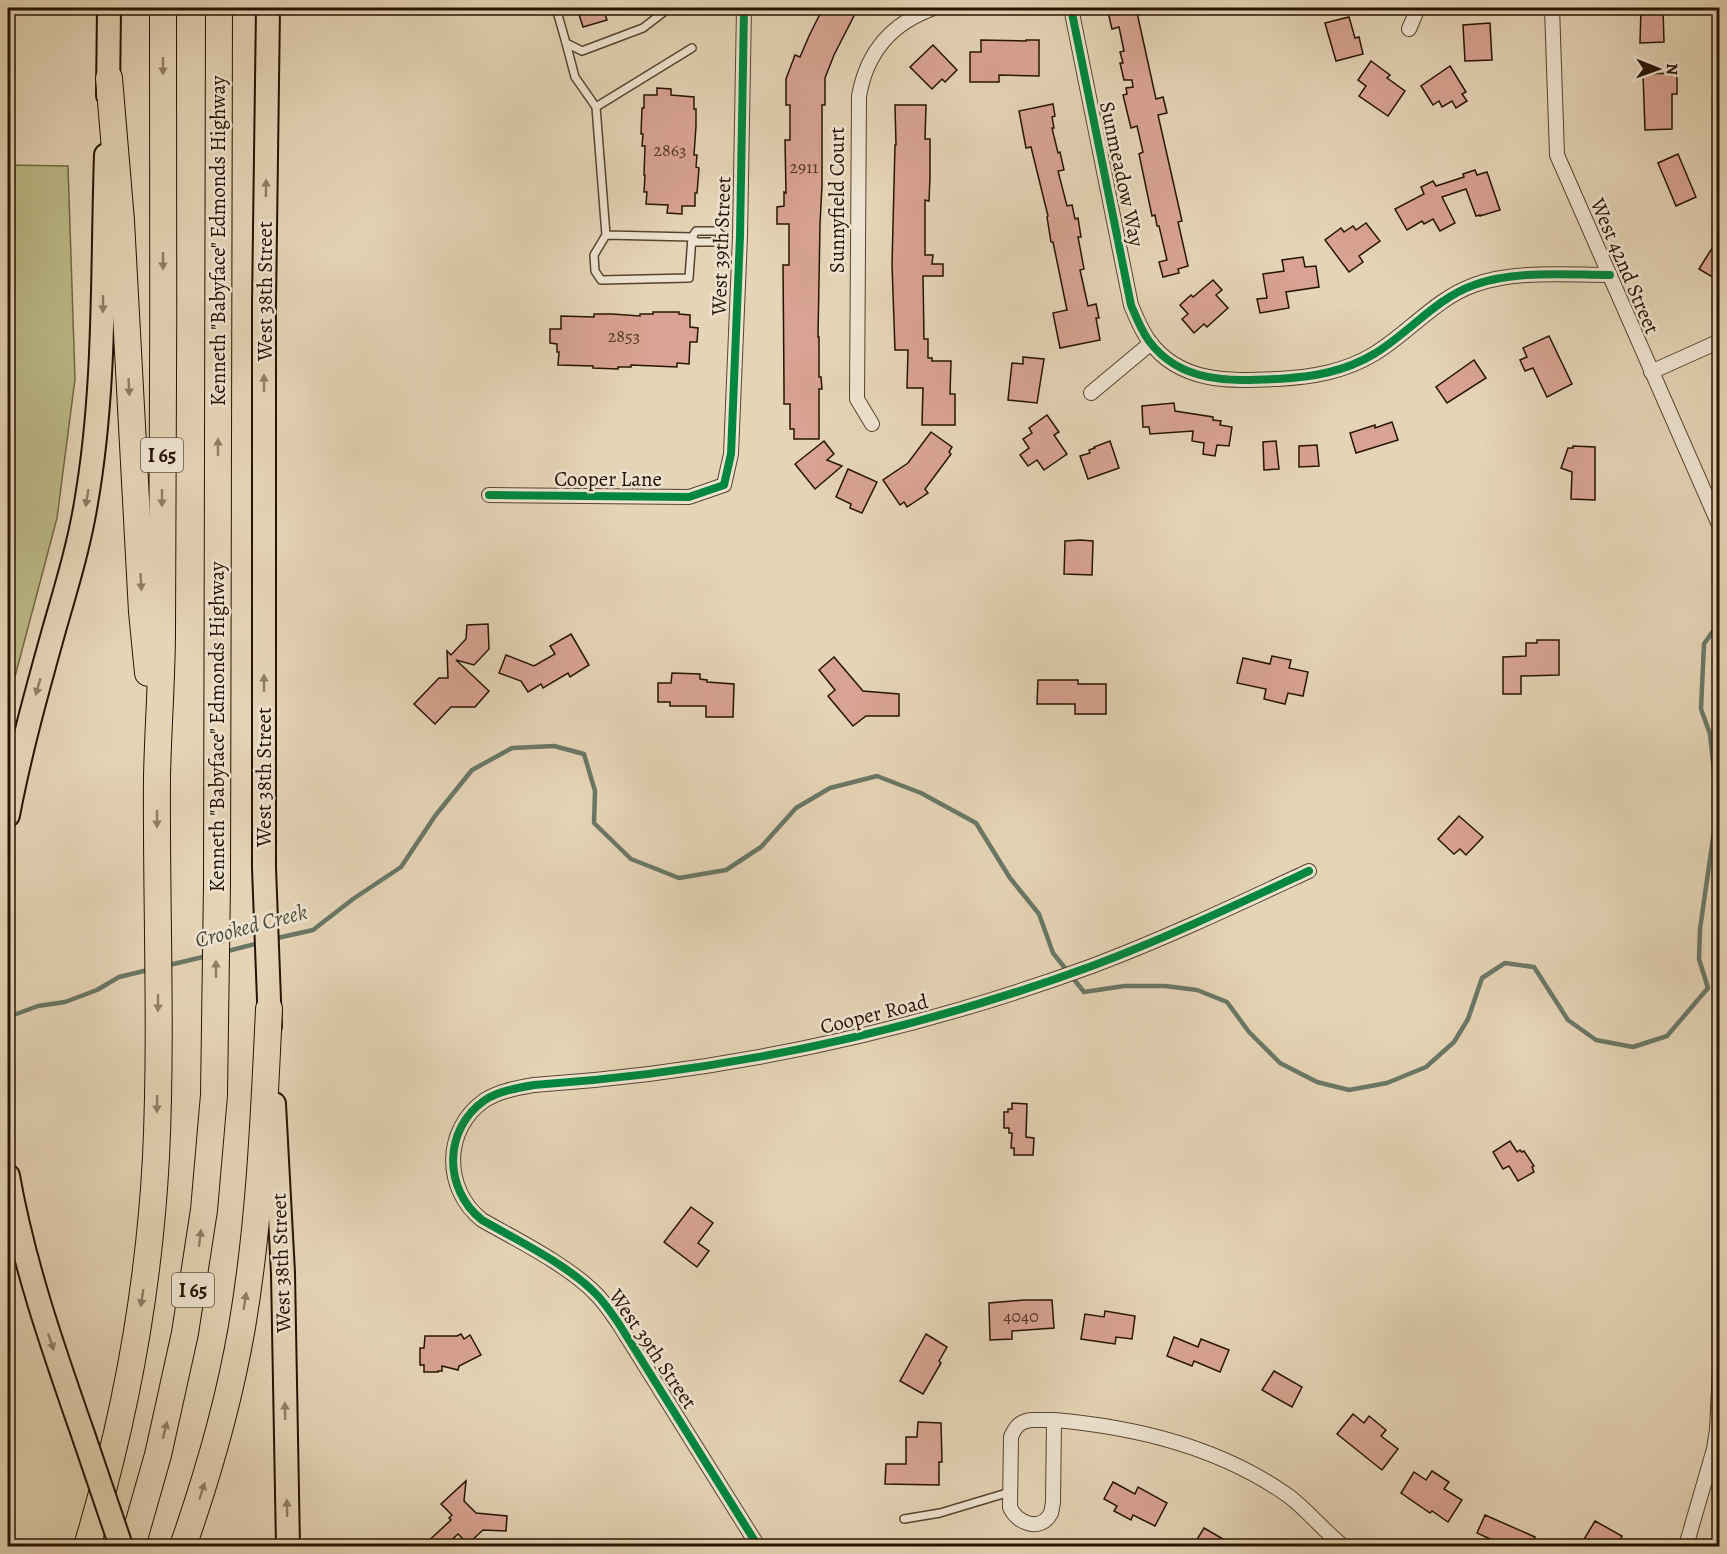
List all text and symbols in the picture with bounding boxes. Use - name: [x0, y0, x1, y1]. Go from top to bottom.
- north arrow: [1628, 39, 1688, 99]
- one-way arrow: [158, 56, 168, 75]
- text: N: [1661, 63, 1683, 76]
- street label: Kenneth "Babyface" Edmonds Highway: [204, 75, 232, 406]
- street label: Sunmeadow Way: [1093, 99, 1151, 250]
- street label: Sunnyfield Court: [823, 127, 851, 273]
- house number: 2863: [653, 138, 687, 162]
- house number: 2911: [789, 155, 819, 179]
- street label: West 39th Street: [705, 176, 737, 317]
- one-way arrow: [261, 179, 271, 198]
- street label: West 42nd Street: [1583, 193, 1666, 338]
- street label: West 38th Street: [251, 221, 279, 362]
- one-way arrow: [158, 251, 168, 270]
- one-way arrow: [98, 294, 108, 313]
- house number: 2853: [608, 324, 640, 348]
- one-way arrow: [259, 374, 269, 393]
- one-way arrow: [124, 378, 134, 397]
- road number: I 65: [141, 438, 183, 472]
- one-way arrow: [213, 438, 223, 457]
- street label: Cooper Lane: [554, 465, 662, 493]
- one-way arrow: [157, 488, 167, 507]
- one-way arrow: [82, 489, 91, 508]
- street label: Kenneth "Babyface" Edmonds Highway: [203, 561, 231, 892]
- one-way arrow: [136, 572, 145, 591]
- one-way arrow: [259, 674, 269, 693]
- one-way arrow: [33, 678, 42, 696]
- street label: West 38th Street: [250, 707, 278, 848]
- one-way arrow: [152, 809, 162, 828]
- water label: Crooked Creek: [192, 897, 311, 955]
- one-way arrow: [211, 959, 221, 978]
- street label: Cooper Road: [817, 987, 931, 1041]
- one-way arrow: [153, 994, 163, 1013]
- one-way arrow: [152, 1094, 162, 1113]
- street label: West 38th Street: [265, 1193, 297, 1334]
- one-way arrow: [196, 1228, 205, 1247]
- road number: I 65: [172, 1273, 214, 1307]
- street label: West 39th Street: [602, 1283, 704, 1415]
- one-way arrow: [137, 1289, 146, 1308]
- one-way arrow: [241, 1292, 250, 1311]
- house number: 4040: [1003, 1304, 1039, 1328]
- one-way arrow: [47, 1333, 57, 1351]
- one-way arrow: [281, 1401, 290, 1420]
- one-way arrow: [160, 1420, 170, 1439]
- one-way arrow: [198, 1482, 207, 1500]
- one-way arrow: [282, 1498, 292, 1517]

